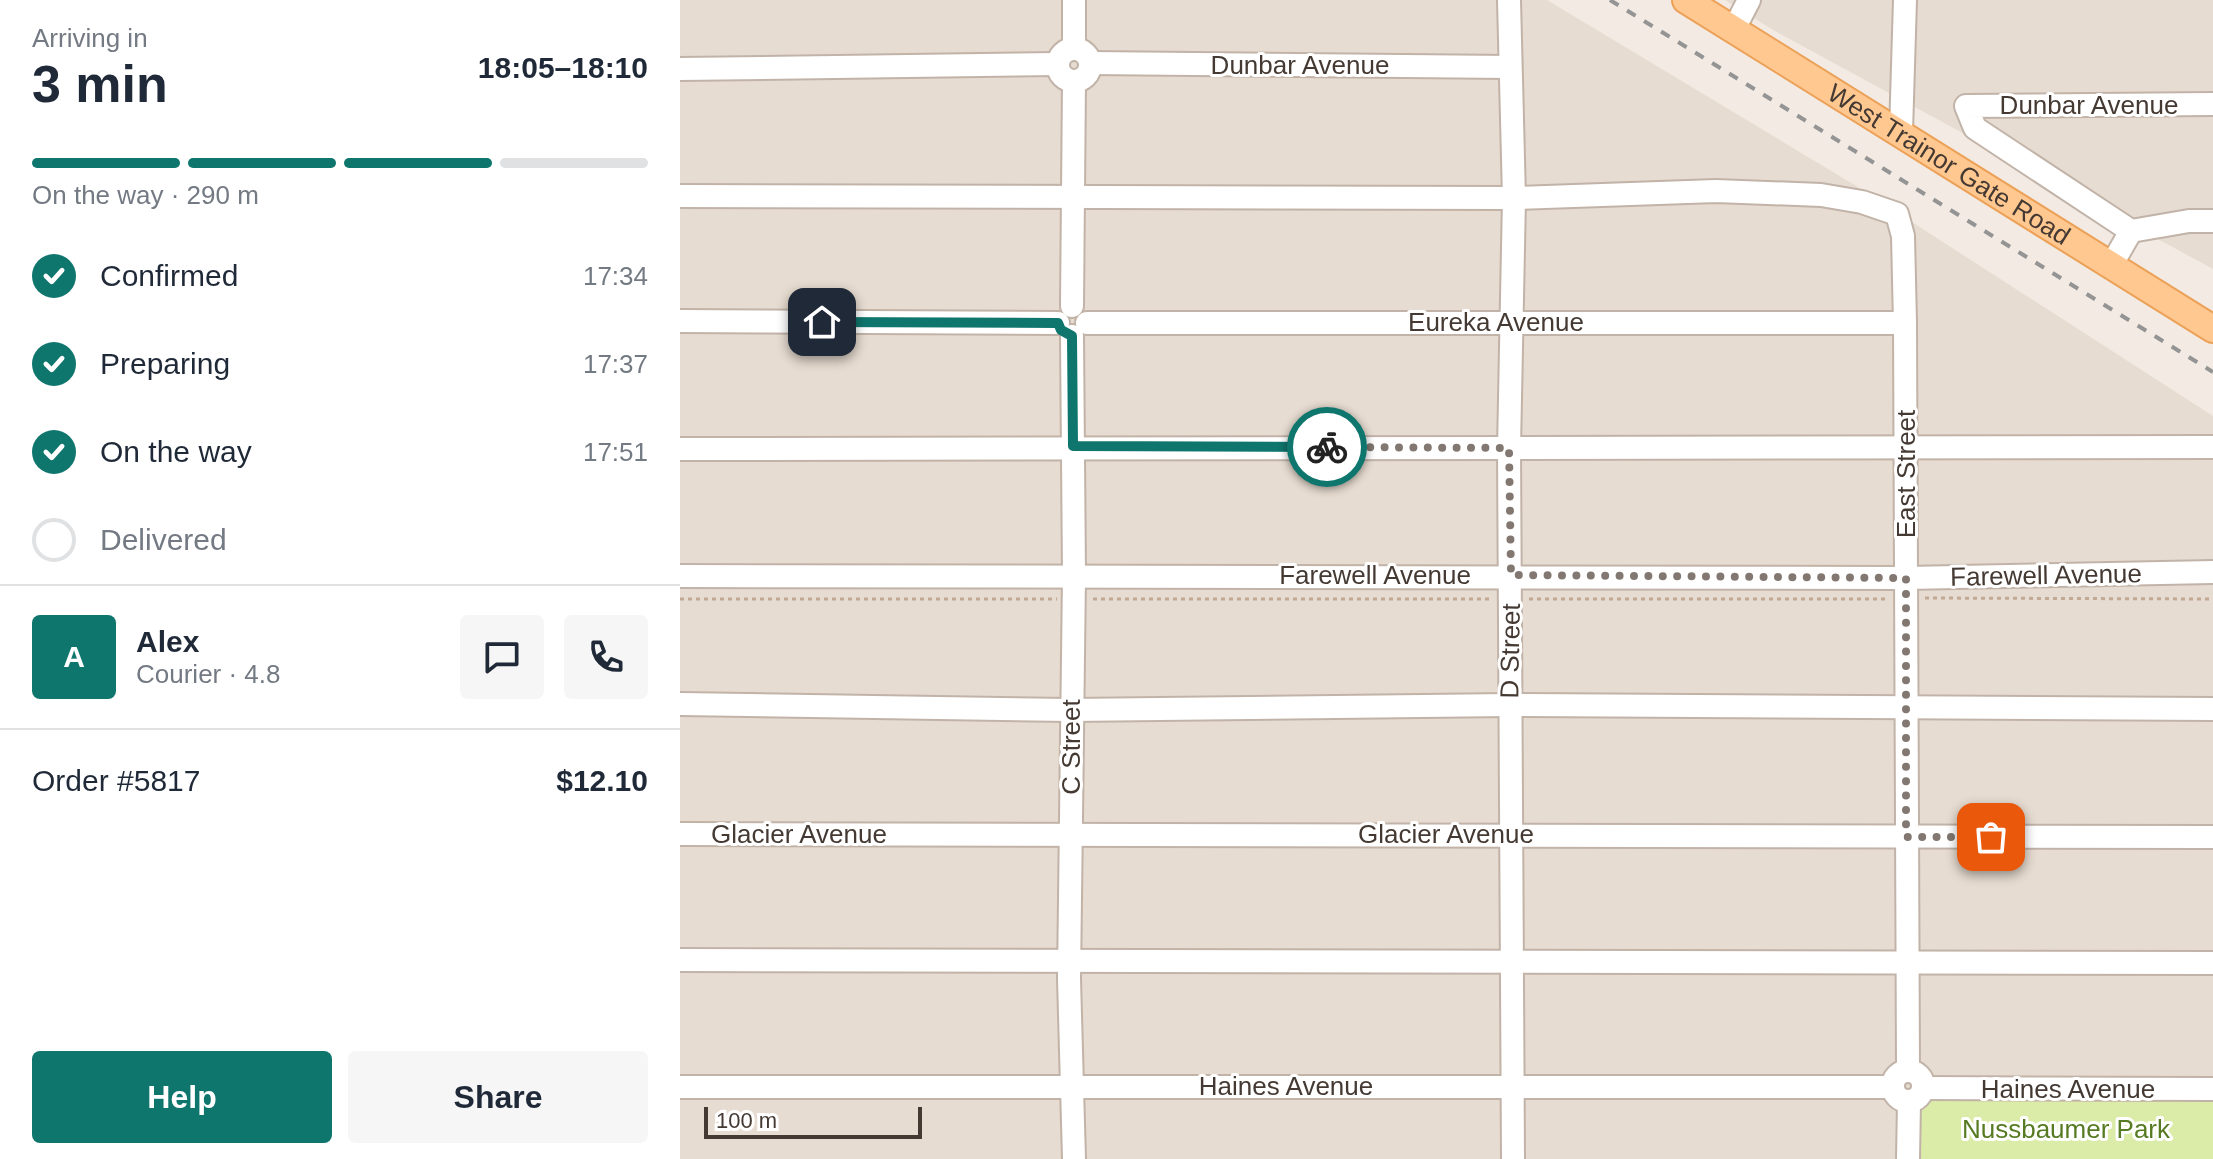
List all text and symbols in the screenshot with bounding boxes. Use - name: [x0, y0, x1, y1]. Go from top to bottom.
- text: Arriving in: [32, 23, 148, 53]
- street label: Dunbar Avenue: [1211, 50, 1389, 80]
- text: 18:05–18:10: [478, 51, 648, 84]
- text: 3 min: [32, 55, 168, 113]
- street label: West Trainor Gate Road: [1822, 77, 2076, 251]
- street label: Dunbar Avenue: [2000, 90, 2178, 120]
- text: On the way · 290 m: [32, 180, 259, 210]
- icon: check: [32, 254, 76, 298]
- text: Confirmed: [100, 259, 238, 292]
- text: 17:34: [583, 261, 648, 291]
- pin: [788, 288, 856, 356]
- icon: home: [800, 300, 844, 344]
- street label: Eureka Avenue: [1408, 307, 1584, 337]
- icon: check: [32, 342, 76, 386]
- text: Preparing: [100, 347, 230, 380]
- text: 17:37: [583, 349, 648, 379]
- courier: [1287, 407, 1367, 487]
- street label: East Street: [1891, 409, 1921, 538]
- icon: bike: [1305, 425, 1349, 469]
- icon: check: [32, 430, 76, 474]
- text: On the way: [100, 435, 252, 468]
- text: 17:51: [583, 437, 648, 467]
- text: Delivered: [100, 523, 227, 556]
- street label: Farewell Avenue: [1950, 558, 2142, 592]
- street label: Farewell Avenue: [1279, 560, 1471, 590]
- street label: D Street: [1494, 602, 1526, 699]
- button: chat: [460, 615, 544, 699]
- button: phone: [564, 615, 648, 699]
- text: Alex: [136, 625, 199, 658]
- text: A: [63, 640, 85, 673]
- text: Courier · 4.8: [136, 659, 281, 689]
- street label: C Street: [1056, 699, 1086, 795]
- text: Order #5817: [32, 764, 200, 797]
- text: $12.10: [556, 764, 648, 797]
- pin: [1957, 803, 2025, 871]
- icon: bag: [1969, 815, 2013, 859]
- street label: Glacier Avenue: [711, 819, 887, 849]
- street label: Glacier Avenue: [1358, 819, 1534, 849]
- button: Help: [32, 1051, 332, 1143]
- button: Share: [348, 1051, 648, 1143]
- street label: Haines Avenue: [1199, 1071, 1373, 1101]
- street label: Haines Avenue: [1981, 1074, 2155, 1104]
- scale bar: [704, 1103, 922, 1139]
- text: 100 m: [716, 1108, 777, 1133]
- park label: Nussbaumer Park: [1962, 1114, 2171, 1144]

